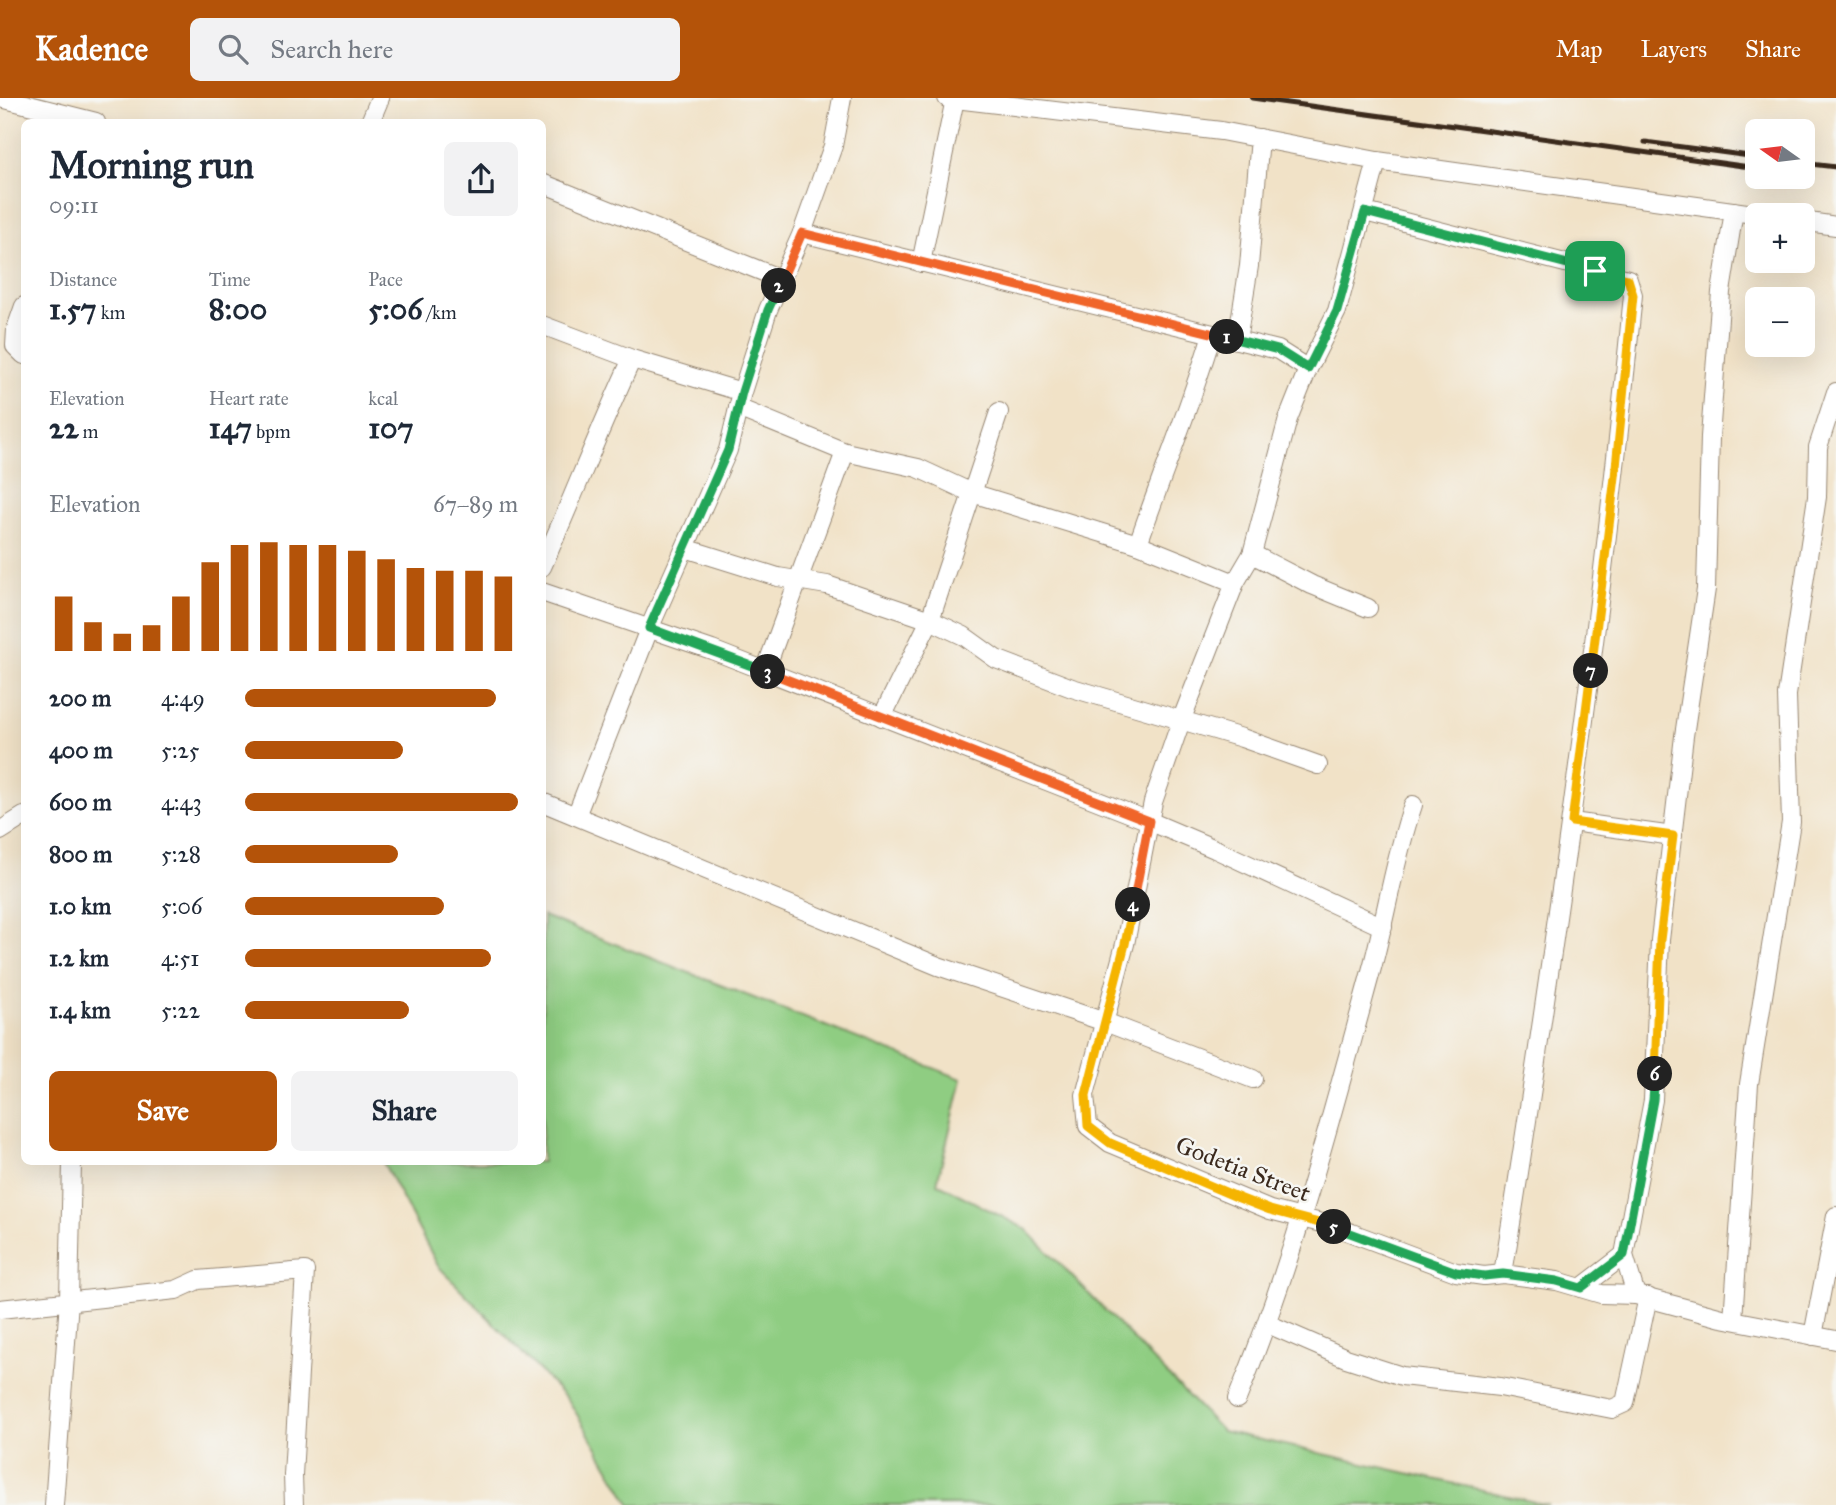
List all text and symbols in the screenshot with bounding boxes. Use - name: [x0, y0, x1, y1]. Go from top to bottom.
- search box: [190, 18, 680, 81]
- text: Kadence: [35, 29, 148, 69]
- icon: search: [214, 30, 252, 68]
- text: Search here: [270, 33, 393, 65]
- text: Map: [1556, 34, 1603, 64]
- text: Layers: [1641, 34, 1707, 64]
- text: Share: [1745, 34, 1801, 64]
- north arrow: [1745, 119, 1815, 189]
- map controls: [1745, 119, 1815, 357]
- text: Morning run: [49, 142, 254, 188]
- button: share: [444, 142, 518, 216]
- text: 09:11: [49, 191, 99, 219]
- button: +: [1745, 203, 1815, 273]
- pin: [1565, 241, 1625, 301]
- icon: arrive: [1576, 252, 1614, 290]
- text: Distance: [49, 268, 117, 291]
- text: Time: [209, 268, 251, 291]
- text: Pace: [368, 268, 403, 291]
- pin: 2: [762, 268, 796, 304]
- text: 2: [774, 274, 783, 297]
- button: −: [1745, 287, 1815, 357]
- text: 1.57: [49, 291, 97, 327]
- text: 8:00: [209, 291, 267, 327]
- text: 5:06: [368, 291, 423, 327]
- text: km: [97, 301, 126, 324]
- text: /km: [423, 301, 457, 324]
- pin: 1: [1210, 320, 1244, 354]
- text: 1: [1223, 325, 1230, 348]
- text: Elevation: [49, 387, 124, 410]
- text: Heart rate: [209, 387, 289, 410]
- text: kcal: [368, 387, 398, 410]
- text: 22: [49, 410, 79, 446]
- text: 147: [209, 410, 252, 446]
- text: 107: [368, 410, 414, 446]
- text: m: [79, 420, 99, 443]
- text: bpm: [252, 420, 291, 443]
- text: Elevation: [49, 490, 140, 518]
- text: 67–89 m: [433, 490, 518, 518]
- pin: 3: [750, 654, 786, 690]
- pin: 7: [1574, 654, 1608, 688]
- text: 7: [1585, 659, 1596, 682]
- text: 3: [764, 660, 771, 683]
- text: 200 m: [49, 684, 111, 712]
- text: 4:49: [161, 684, 205, 712]
- text: 400 m: [49, 736, 113, 764]
- text: 5:25: [161, 736, 199, 764]
- text: 600 m: [49, 788, 112, 816]
- text: 4:43: [161, 788, 202, 816]
- text: 800 m: [49, 840, 112, 868]
- text: 5:28: [161, 840, 201, 868]
- pin: 4: [1116, 888, 1150, 922]
- text: 1.0 km: [49, 892, 111, 920]
- text: 5:06: [161, 892, 203, 920]
- text: 4: [1127, 893, 1138, 916]
- text: 1.2 km: [49, 944, 109, 972]
- text: 4:51: [161, 944, 199, 972]
- text: 1.4 km: [49, 996, 111, 1024]
- text: 5:22: [161, 996, 200, 1024]
- pin: 6: [1638, 1056, 1672, 1091]
- text: 6: [1650, 1062, 1659, 1085]
- button: Save: [49, 1071, 277, 1151]
- button: Share: [291, 1071, 518, 1151]
- street label: Godetia Street: [1171, 1130, 1315, 1209]
- pin: 5: [1316, 1210, 1352, 1244]
- text: 5: [1329, 1215, 1338, 1238]

